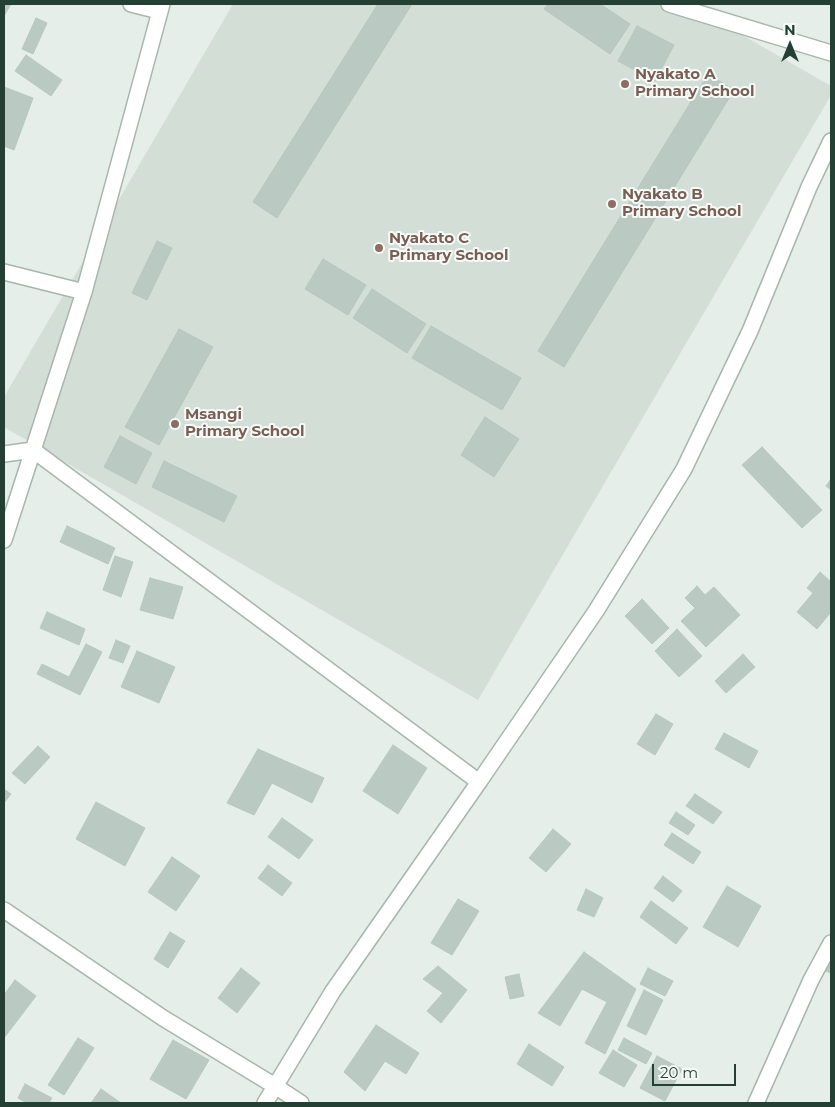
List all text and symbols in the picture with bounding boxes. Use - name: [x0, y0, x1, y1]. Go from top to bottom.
- north arrow: [765, 20, 815, 70]
- text: N: [784, 21, 796, 39]
- place label: Nyakato A Primary School: [635, 66, 754, 101]
- marker: Nyakato A Primary School: [619, 78, 631, 90]
- place label: Nyakato B Primary School: [622, 186, 741, 221]
- marker: Nyakato B Primary School: [606, 198, 618, 210]
- place label: Nyakato C Primary School: [389, 230, 508, 265]
- marker: Nyakato C Primary School: [373, 242, 385, 254]
- place label: Msangi Primary School: [185, 406, 304, 441]
- marker: Msangi Primary School: [169, 418, 181, 430]
- scale bar: [655, 1054, 739, 1086]
- text: 20 m: [660, 1063, 698, 1082]

